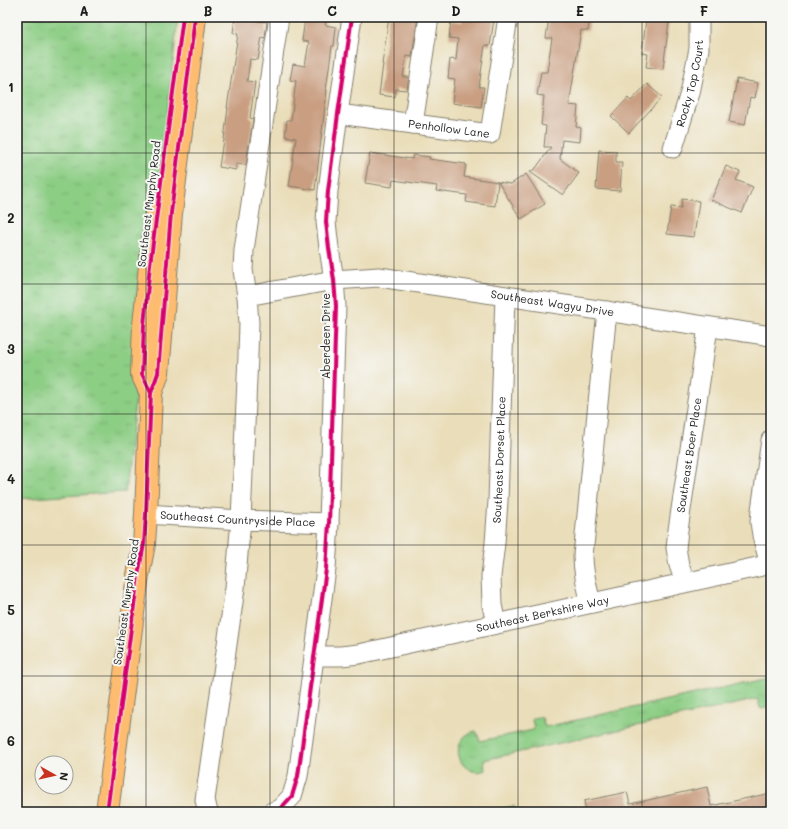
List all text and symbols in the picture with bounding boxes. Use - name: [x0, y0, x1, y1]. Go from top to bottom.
- text: A: [79, 2, 89, 19]
- text: B: [204, 2, 213, 19]
- text: C: [327, 2, 337, 19]
- text: D: [451, 2, 461, 19]
- text: E: [576, 2, 584, 19]
- text: F: [700, 2, 708, 19]
- street label: Rocky Top Court: [672, 40, 706, 129]
- text: 1: [8, 78, 14, 95]
- street label: Penhollow Lane: [407, 115, 491, 141]
- street label: Southeast Murphy Road: [133, 140, 164, 268]
- text: 2: [7, 209, 15, 226]
- street label: Southeast Wagyu Drive: [490, 286, 615, 319]
- street label: Aberdeen Drive: [318, 293, 333, 379]
- text: 3: [7, 340, 15, 357]
- street label: Southeast Dorset Place: [488, 396, 509, 524]
- street label: Southeast Boer Place: [673, 396, 704, 514]
- text: 4: [7, 470, 15, 487]
- street label: Southeast Countryside Place: [160, 507, 316, 530]
- street label: Southeast Murphy Road: [109, 538, 142, 666]
- street label: Southeast Berkshire Way: [475, 592, 610, 635]
- text: 5: [7, 601, 15, 618]
- text: 6: [7, 732, 15, 749]
- north arrow: [34, 755, 74, 795]
- text: N: [56, 771, 72, 782]

